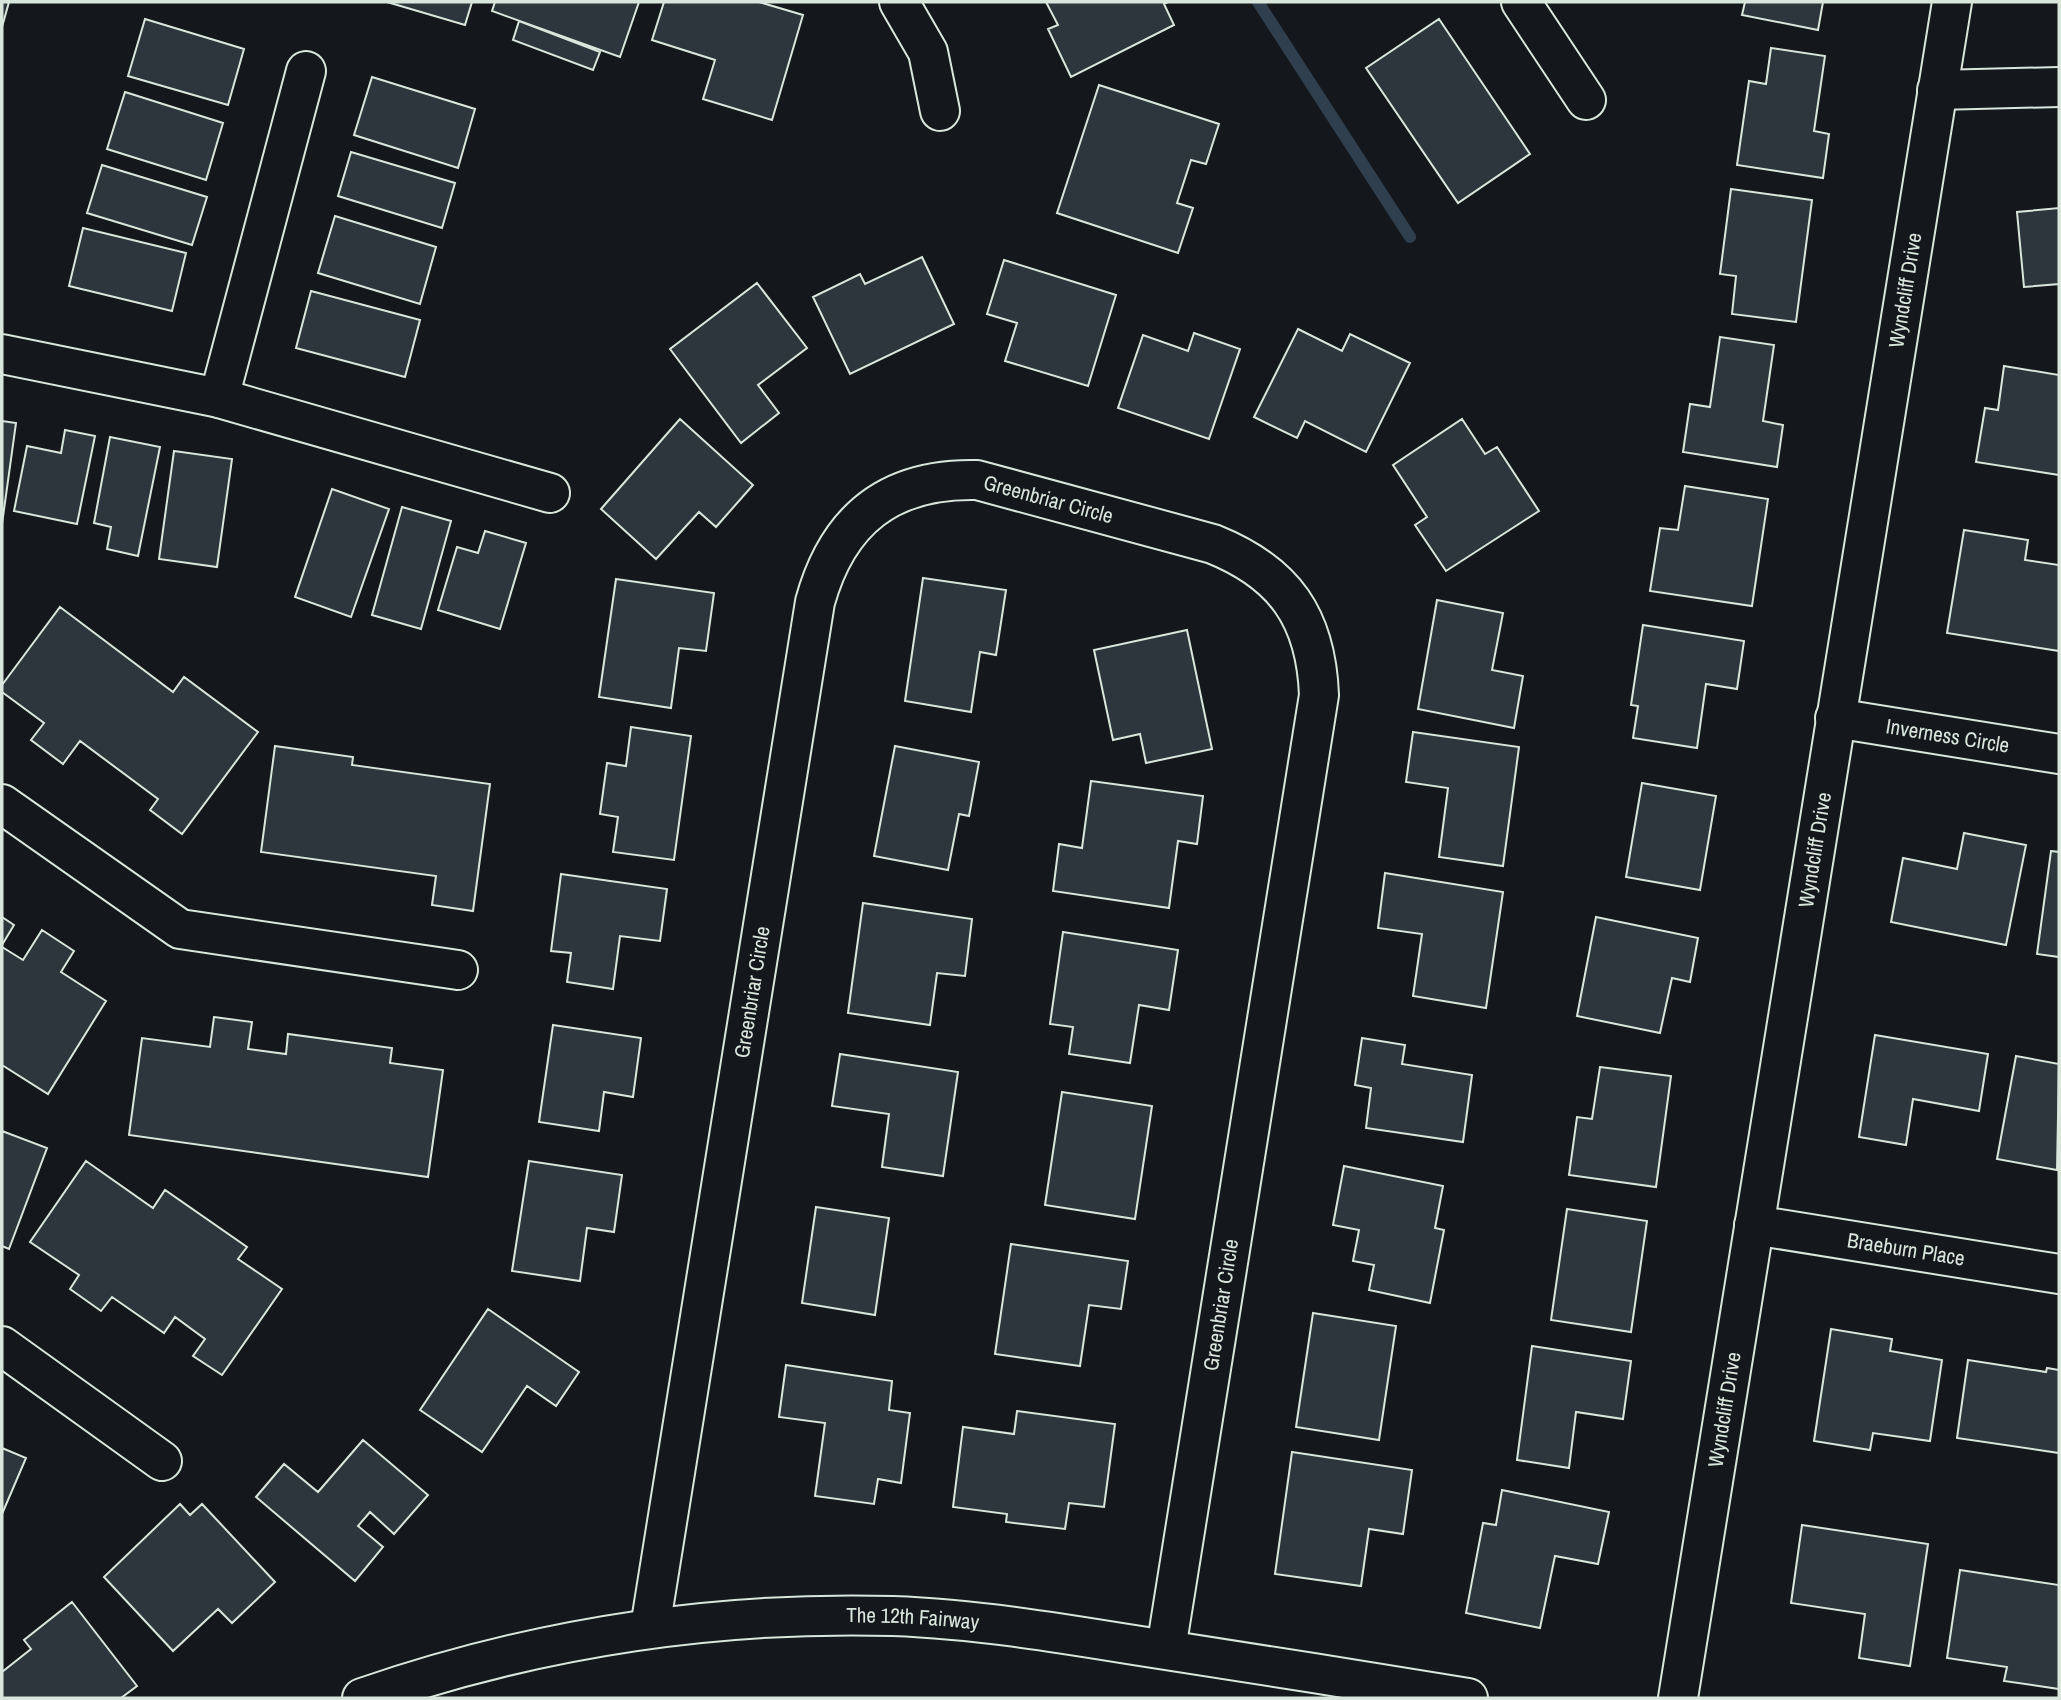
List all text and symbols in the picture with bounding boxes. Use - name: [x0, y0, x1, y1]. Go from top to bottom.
- street label: Wyndcliff Drive: [1881, 230, 1929, 350]
- street label: Greenbriar Circle: [980, 467, 1116, 530]
- street label: Inverness Circle: [1884, 711, 2011, 760]
- street label: Wyndcliff Drive: [1791, 790, 1838, 910]
- street label: Greenbriar Circle: [727, 924, 777, 1060]
- street label: Braeburn Place: [1845, 1225, 1967, 1273]
- street label: Greenbriar Circle: [1196, 1237, 1245, 1373]
- street label: Wyndcliff Drive: [1700, 1350, 1748, 1469]
- street label: The 12th Fairway: [846, 1600, 981, 1637]

